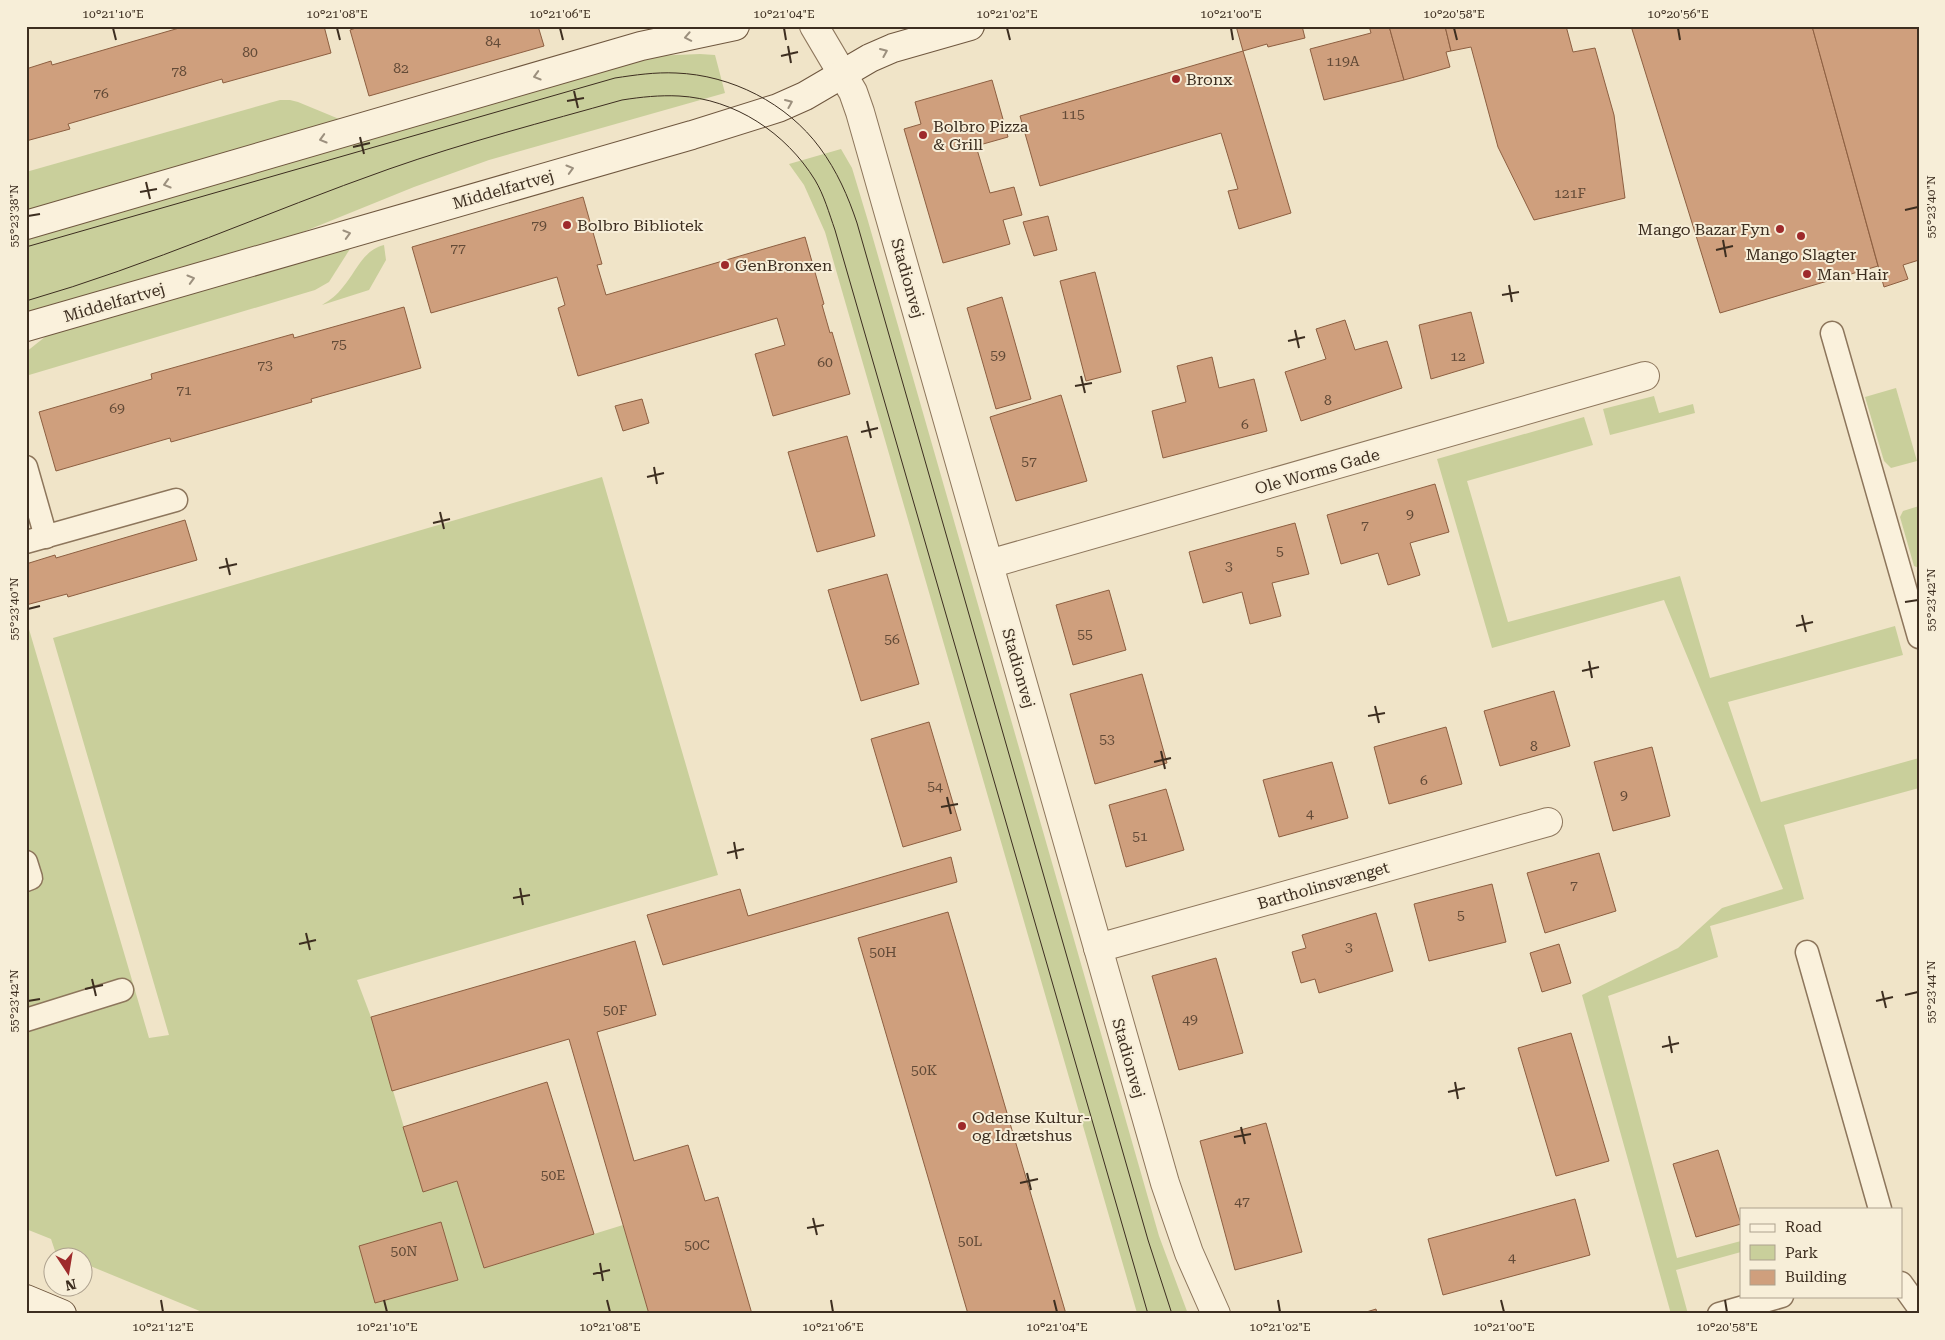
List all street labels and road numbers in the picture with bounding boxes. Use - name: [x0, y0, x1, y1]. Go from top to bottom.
- street label: Middelfartvej: [450, 166, 556, 213]
- street label: Stadionvej: [887, 236, 928, 320]
- street label: Middelfartvej: [61, 279, 167, 326]
- street label: Ole Worms Gade: [1253, 445, 1382, 498]
- street label: Stadionvej: [998, 626, 1039, 710]
- street label: Bartholinsvænget: [1255, 858, 1391, 913]
- street label: Stadionvej: [1108, 1016, 1149, 1100]

